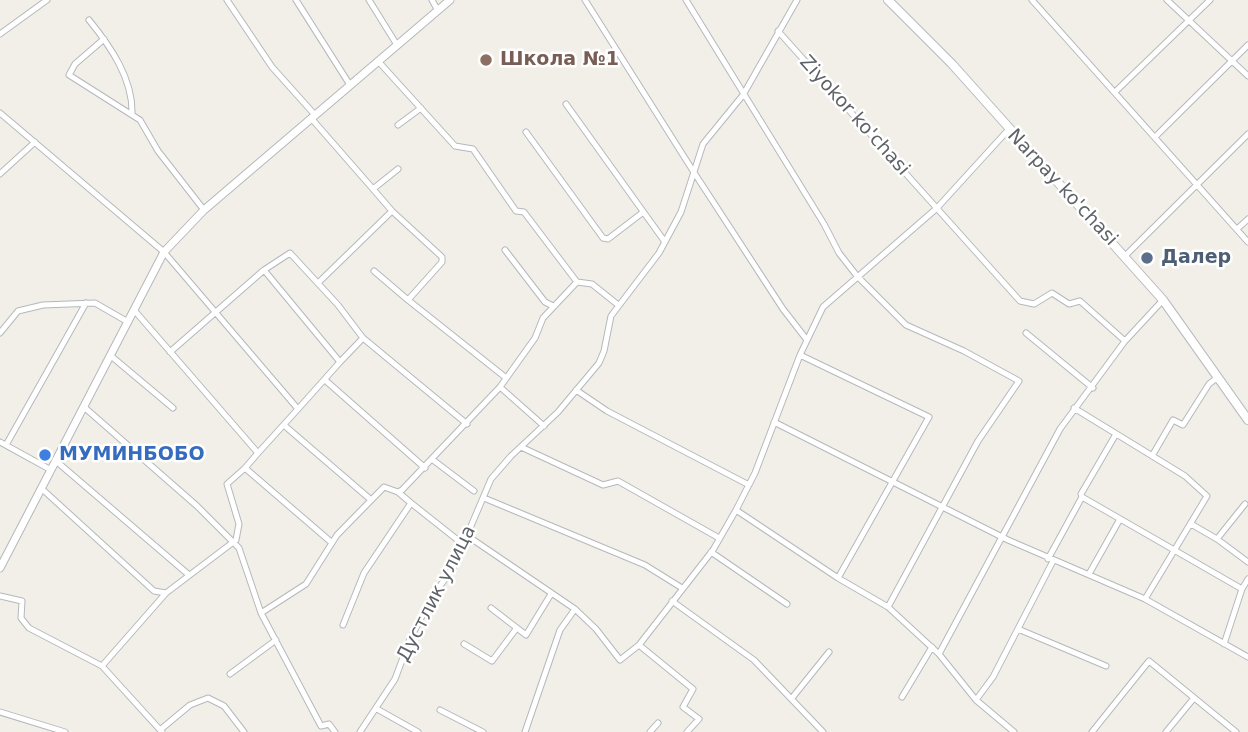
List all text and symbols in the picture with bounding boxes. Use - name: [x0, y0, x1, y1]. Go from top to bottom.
- place label: Школа №1: [500, 49, 619, 71]
- street label: Ziyokor ko'chasi: [794, 51, 914, 181]
- marker: Школа №1: [478, 52, 494, 68]
- street label: Narpay ko'chasi: [1002, 125, 1122, 251]
- place label: Далер: [1161, 247, 1231, 269]
- marker: Далер: [1139, 250, 1155, 266]
- place label: МУМИНБОБО: [59, 444, 205, 466]
- marker: МУМИНБОБО: [37, 447, 53, 463]
- street label: Дустлик улица: [393, 522, 481, 666]

